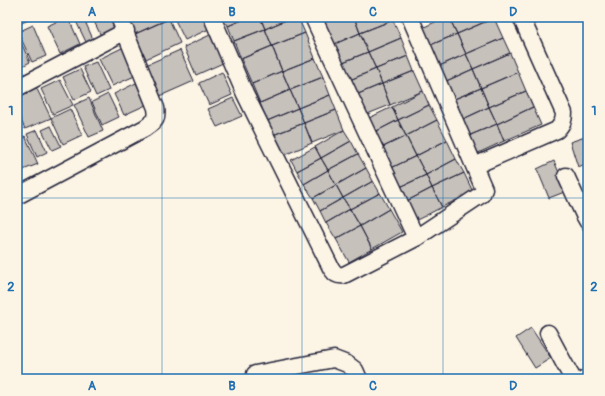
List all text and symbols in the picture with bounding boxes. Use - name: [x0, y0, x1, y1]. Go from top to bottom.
- text: A: [88, 4, 97, 20]
- text: B: [228, 4, 236, 20]
- text: C: [369, 4, 377, 20]
- text: D: [509, 4, 517, 20]
- text: 1: [8, 103, 14, 119]
- text: 1: [591, 103, 597, 119]
- text: 2: [7, 279, 15, 295]
- text: 2: [590, 279, 598, 295]
- text: A: [88, 378, 97, 394]
- text: B: [228, 378, 236, 394]
- text: C: [369, 378, 377, 394]
- text: D: [509, 378, 517, 394]

